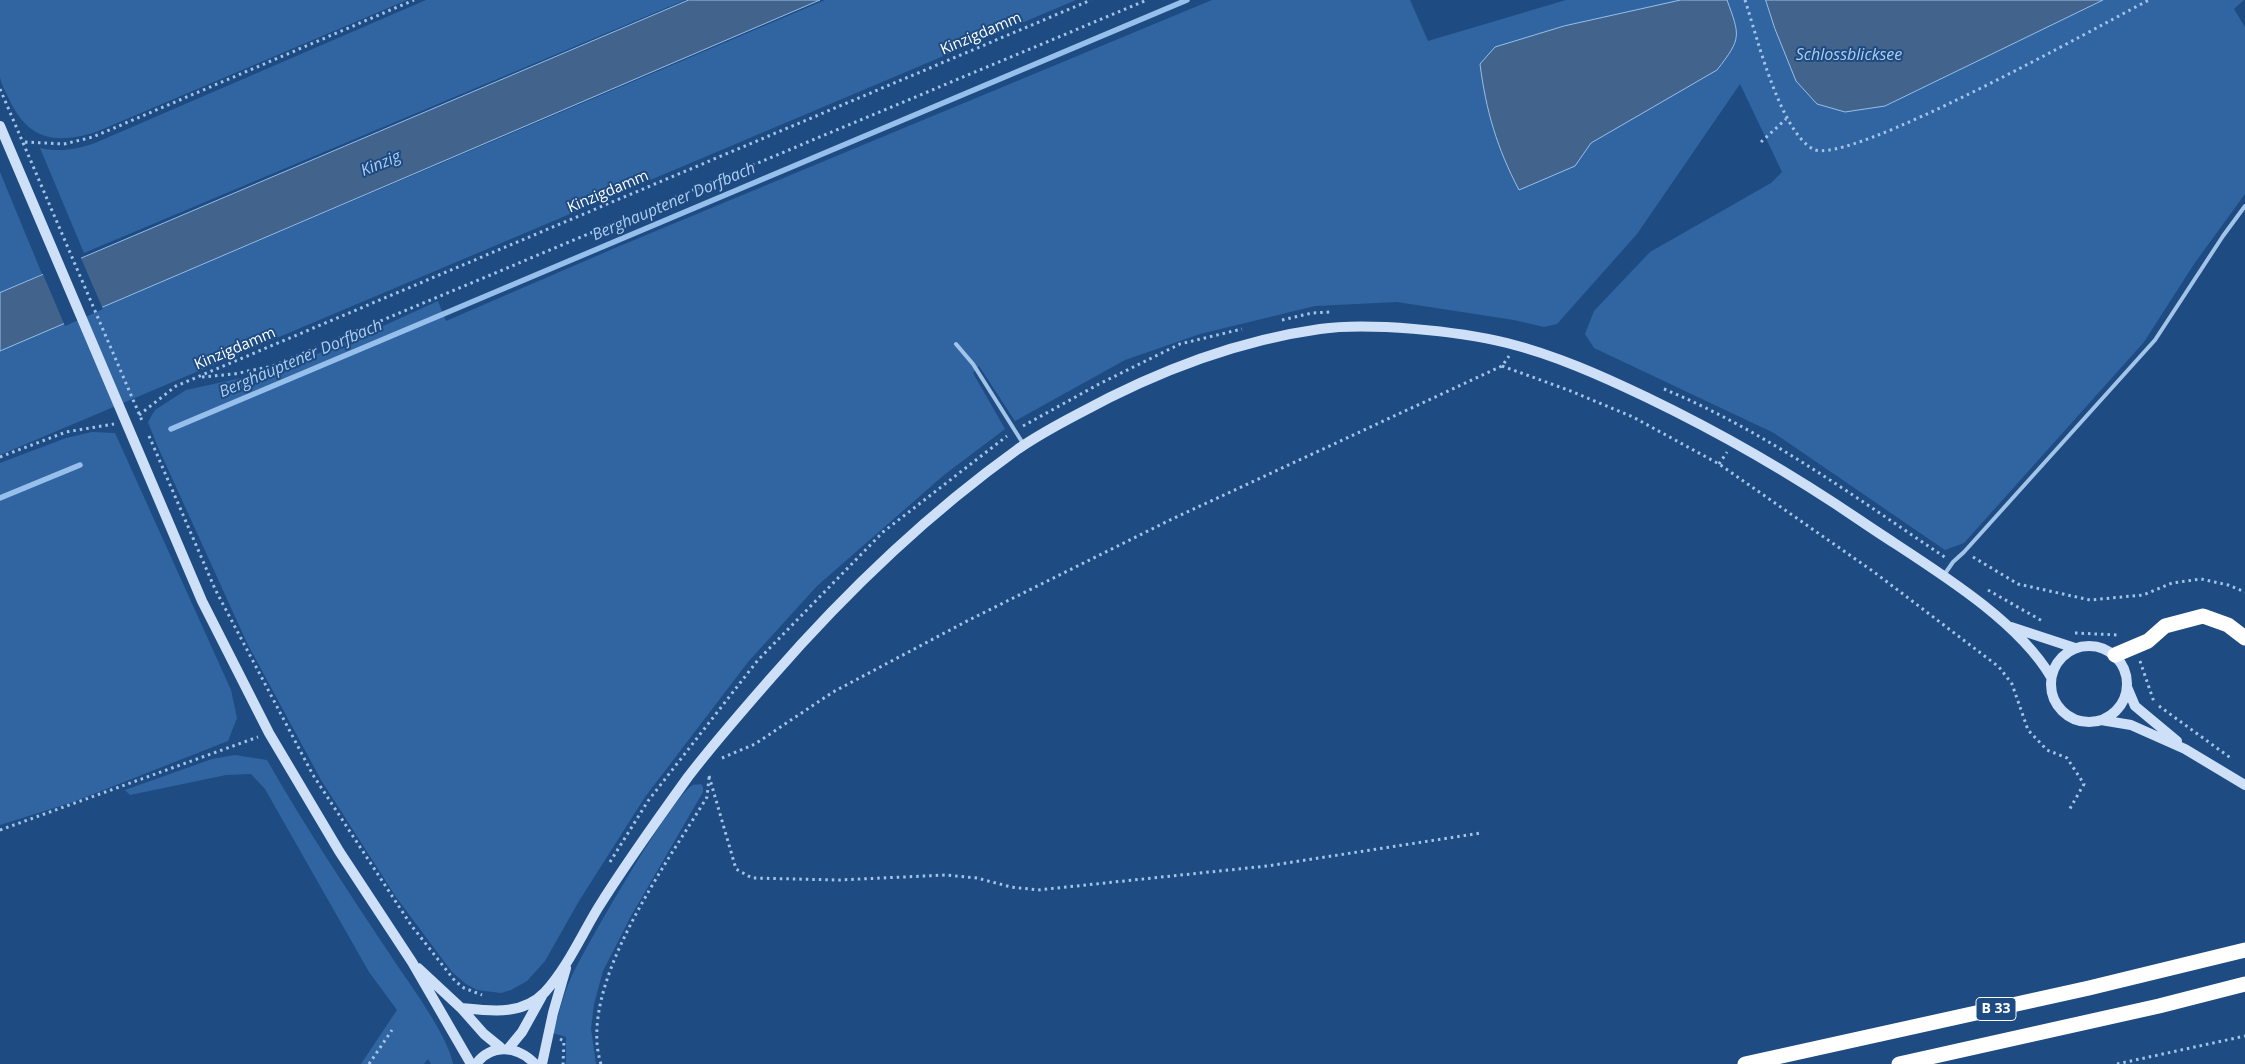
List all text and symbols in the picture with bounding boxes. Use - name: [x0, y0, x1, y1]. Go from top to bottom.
- street label: Kinzigdamm: [938, 9, 1024, 59]
- water label: Schlossblicksee: [1796, 45, 1902, 65]
- water label: Kinzig: [358, 147, 404, 181]
- water label: Berghauptener Dorfbach: [589, 159, 759, 245]
- street label: Kinzigdamm: [565, 167, 651, 217]
- water label: Berghauptener Dorfbach: [216, 316, 386, 402]
- street label: Kinzigdamm: [192, 324, 278, 374]
- road number: B 33: [1976, 998, 2016, 1021]

